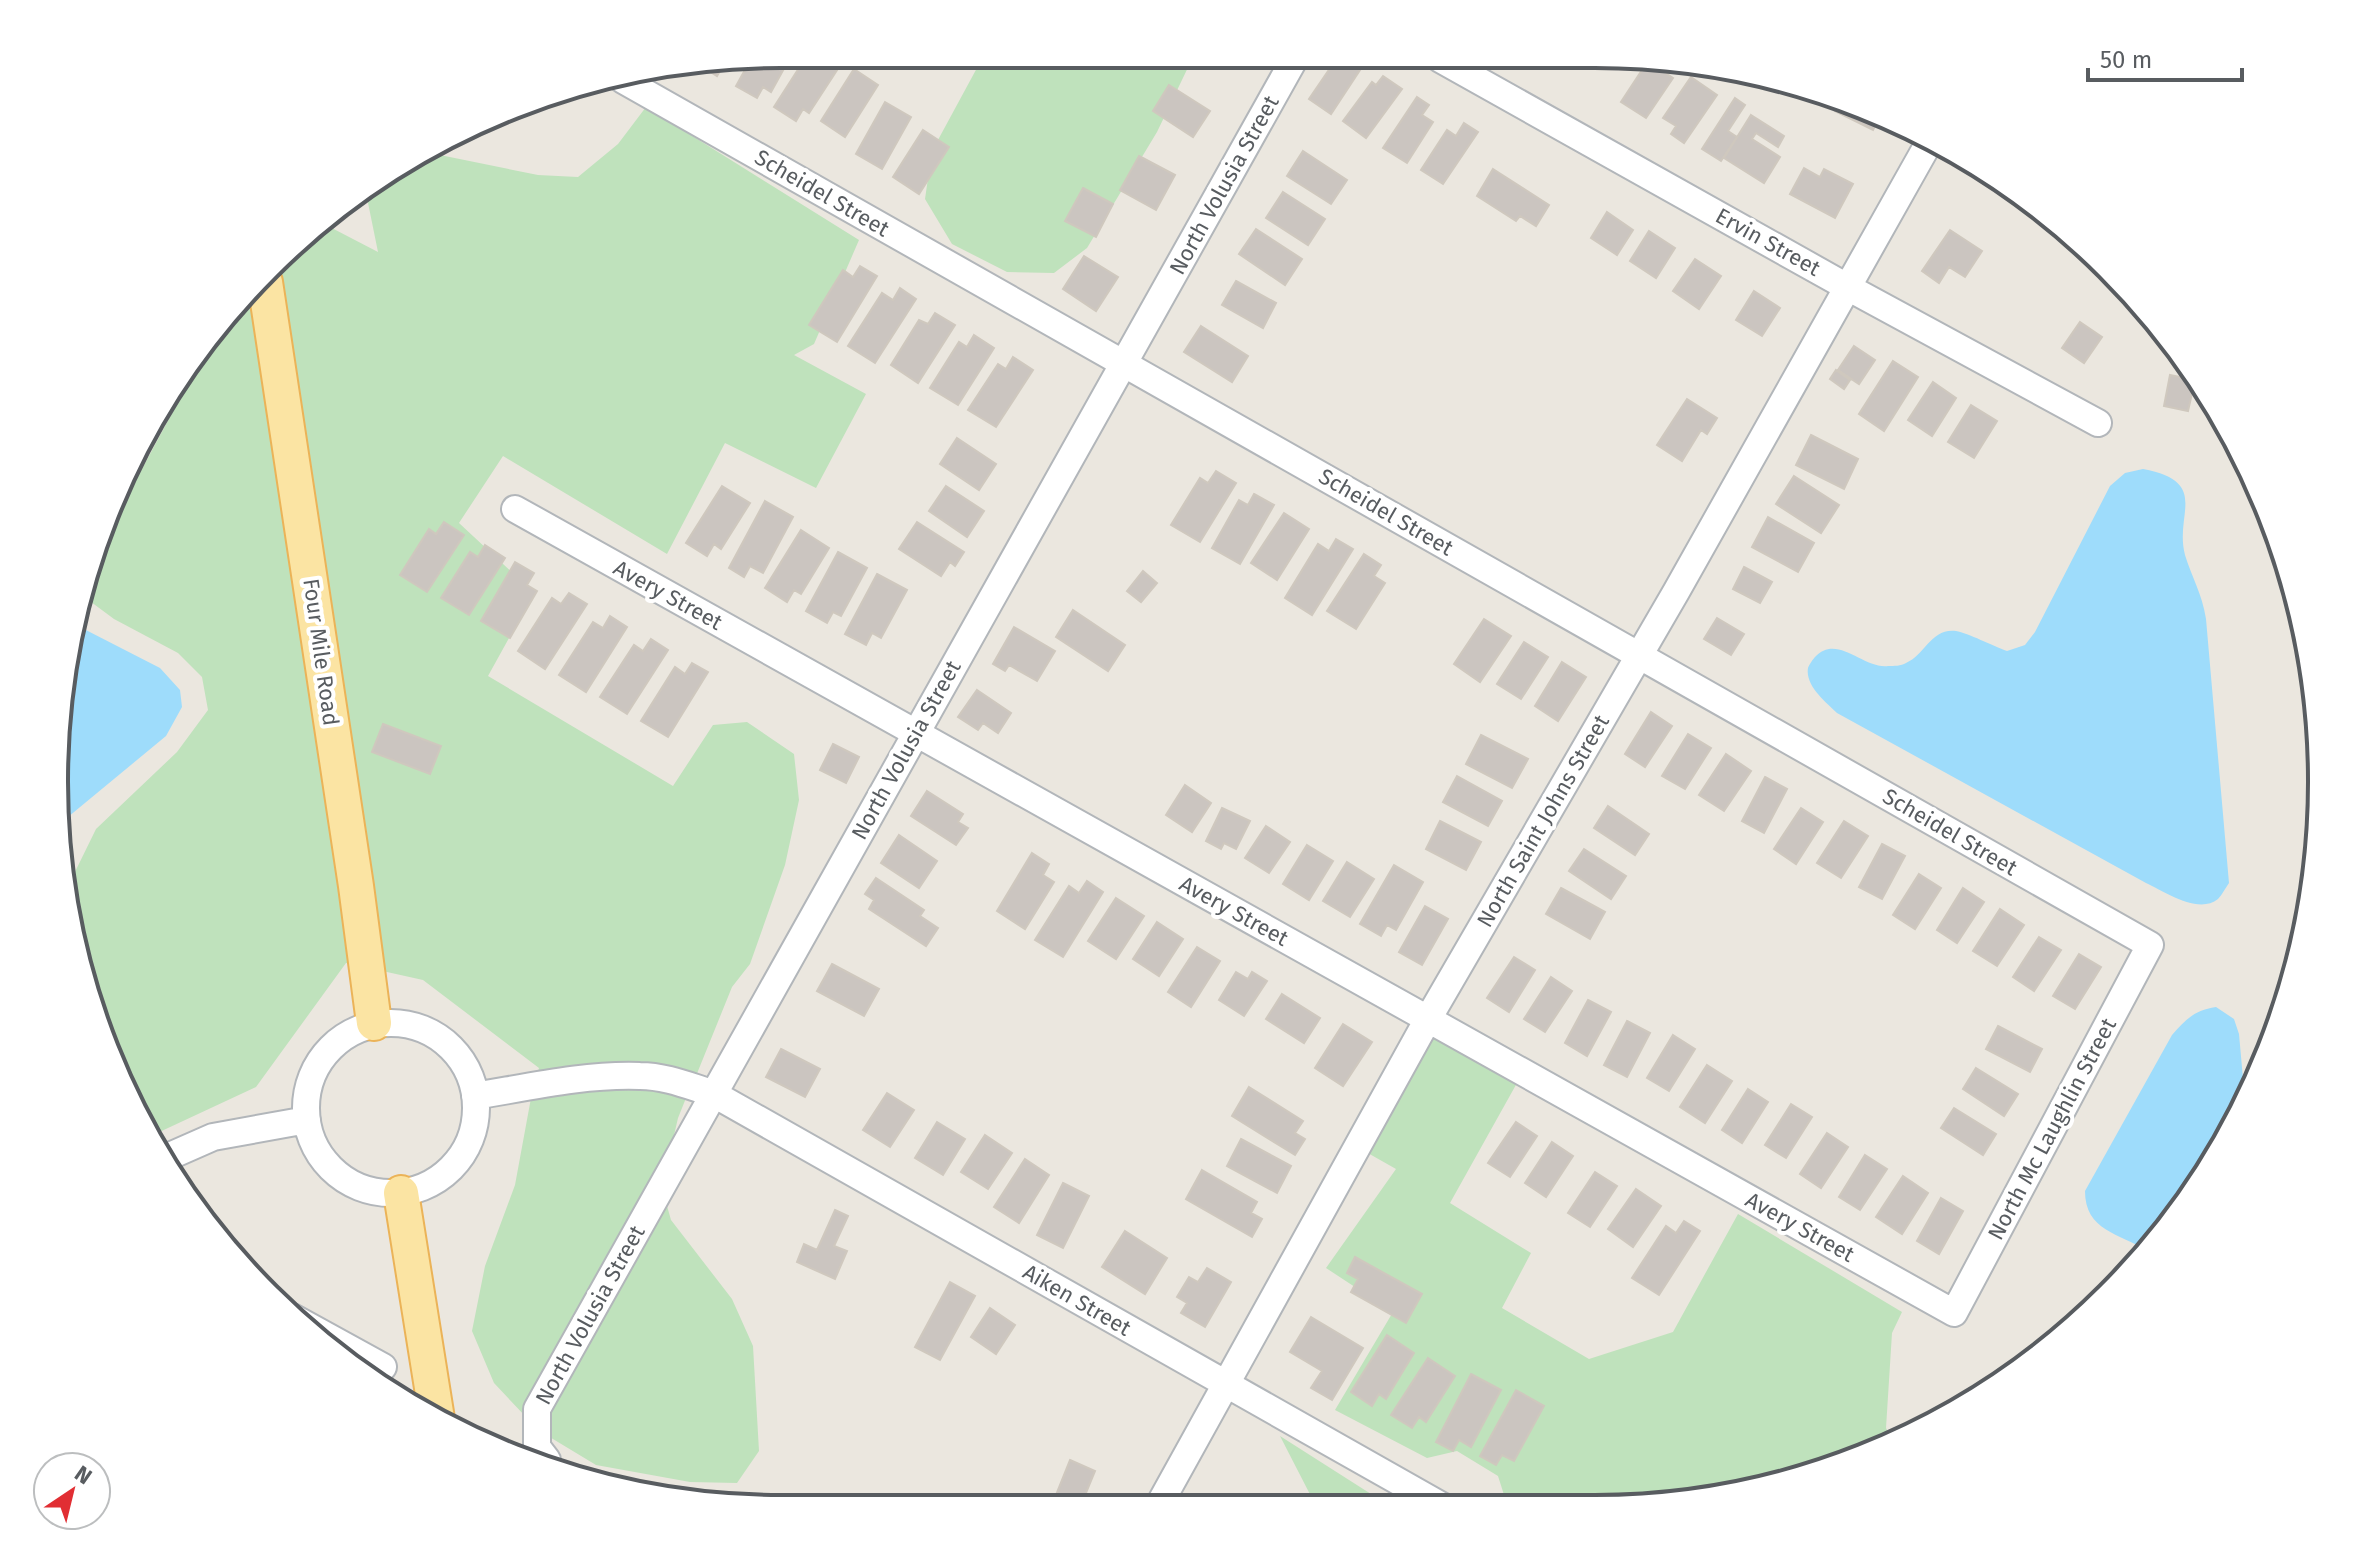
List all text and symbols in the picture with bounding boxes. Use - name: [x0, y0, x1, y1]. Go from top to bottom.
- scale bar: [2088, 32, 2242, 82]
- text: 50 m: [2100, 46, 2152, 74]
- street label: North Volusia Street: [1164, 91, 1285, 279]
- street label: Scheidel Street: [750, 144, 894, 242]
- street label: Ervin Street: [1711, 202, 1825, 282]
- street label: Scheidel Street: [1314, 463, 1458, 561]
- street label: Avery Street: [609, 554, 727, 636]
- street label: Four Mile Road: [297, 577, 345, 727]
- street label: North Volusia Street: [846, 656, 967, 844]
- street label: North Saint Johns Street: [1471, 710, 1615, 932]
- street label: Scheidel Street: [1878, 783, 2022, 881]
- street label: Avery Street: [1175, 870, 1293, 952]
- street label: North Mc Laughlin Street: [1982, 1013, 2122, 1245]
- street label: Avery Street: [1741, 1186, 1859, 1268]
- street label: North Volusia Street: [530, 1221, 651, 1409]
- street label: Aiken Street: [1018, 1258, 1136, 1342]
- north arrow: [32, 1451, 112, 1531]
- text: N: [69, 1460, 97, 1490]

